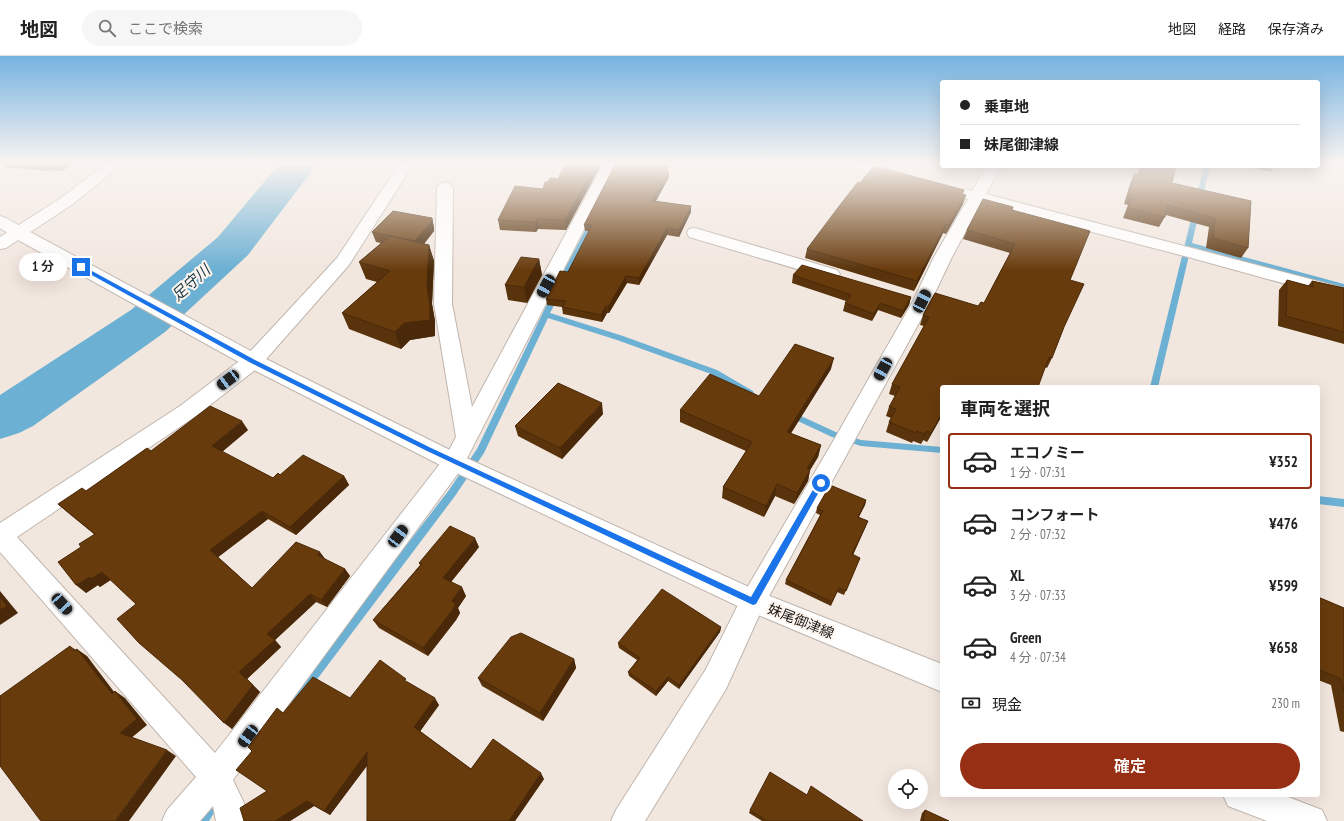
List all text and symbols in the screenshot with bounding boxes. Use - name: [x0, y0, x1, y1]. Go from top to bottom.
- search box: [82, 10, 362, 46]
- text: 地図: [20, 17, 58, 41]
- icon: search: [96, 17, 118, 39]
- text: ここで検索: [128, 19, 203, 38]
- text: 地図: [1168, 20, 1196, 38]
- text: 経路: [1218, 20, 1246, 38]
- text: 保存済み: [1268, 20, 1324, 38]
- text: 乗車地: [984, 97, 1029, 116]
- text: 妹尾御津線: [984, 135, 1059, 154]
- callout: 1 分: [19, 253, 67, 281]
- text: 1 分: [32, 258, 54, 275]
- route end: [72, 258, 90, 276]
- water label: 足守川: [168, 259, 215, 305]
- car: [535, 273, 557, 299]
- car: [911, 288, 933, 314]
- car: [872, 356, 894, 382]
- car: [215, 368, 241, 392]
- text: 車両を選択: [960, 397, 1050, 420]
- icon: car: [962, 443, 998, 479]
- text: エコノミー: [1010, 443, 1085, 462]
- text: ¥352: [1269, 452, 1298, 471]
- text: 1 分 · 07:31: [1010, 464, 1066, 481]
- route start: [812, 474, 830, 492]
- icon: car: [962, 505, 998, 541]
- text: コンフォート: [1010, 505, 1100, 524]
- text: ¥476: [1269, 514, 1298, 533]
- car: [386, 523, 410, 549]
- text: 2 分 · 07:32: [1010, 526, 1066, 543]
- text: XL: [1010, 566, 1024, 585]
- icon: car: [962, 567, 998, 603]
- text: ¥599: [1269, 576, 1298, 595]
- text: 3 分 · 07:33: [1010, 587, 1066, 604]
- car: [50, 591, 74, 617]
- street label: 妹尾御津線: [765, 600, 837, 642]
- text: Green: [1010, 628, 1042, 647]
- icon: car: [962, 629, 998, 665]
- text: ¥658: [1269, 638, 1298, 657]
- text: 4 分 · 07:34: [1010, 649, 1066, 666]
- icon: cash: [960, 692, 982, 714]
- text: 現金: [992, 695, 1022, 714]
- text: 230 m: [1271, 695, 1300, 712]
- car: [236, 723, 260, 749]
- button: 確定: [960, 743, 1300, 789]
- map controls: [888, 769, 928, 809]
- button: locate: [888, 769, 928, 809]

